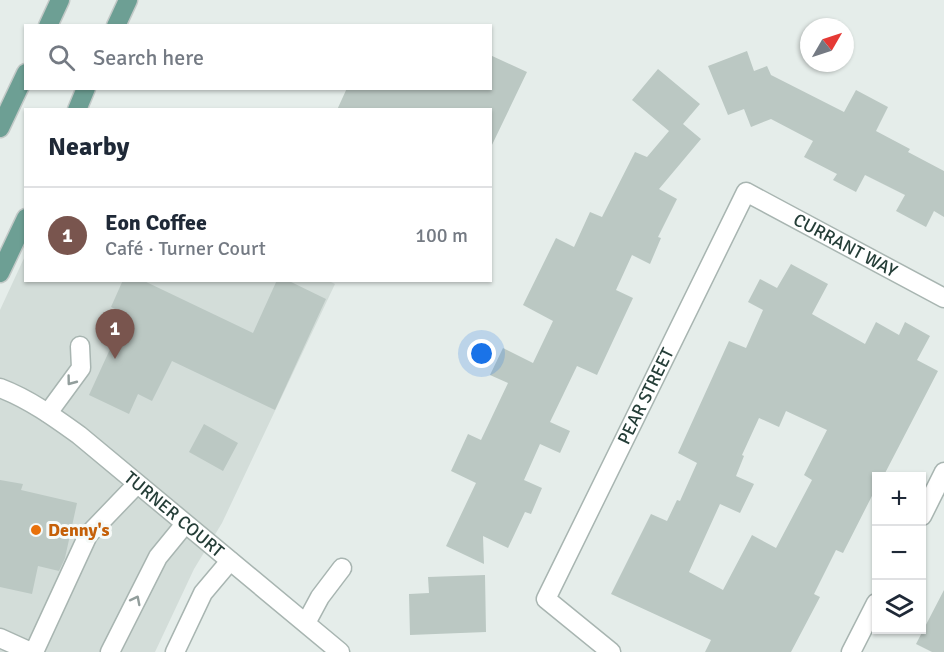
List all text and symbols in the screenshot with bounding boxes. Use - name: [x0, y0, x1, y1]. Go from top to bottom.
- north arrow: [800, 18, 854, 72]
- search box: [24, 24, 492, 90]
- icon: search: [45, 41, 78, 74]
- text: Search here: [93, 44, 204, 71]
- text: Nearby: [48, 131, 129, 163]
- street label: CURRANT WAY: [790, 208, 901, 282]
- text: Eon Coffee: [105, 209, 207, 236]
- text: 1: [62, 223, 73, 248]
- text: 100 m: [415, 223, 468, 248]
- text: Café · Turner Court: [105, 236, 266, 261]
- pin: 1: [96, 310, 134, 359]
- your location: [467, 339, 496, 368]
- street label: PEAR STREET: [613, 344, 679, 448]
- one-way arrow: [67, 375, 78, 386]
- street label: TURNER COURT: [120, 466, 229, 562]
- map controls: [872, 472, 926, 634]
- button: +: [872, 472, 926, 526]
- place label: Denny's: [48, 519, 110, 541]
- marker: Denny's: [29, 523, 43, 537]
- button: −: [872, 526, 926, 580]
- button: layers: [872, 580, 926, 634]
- one-way arrow: [129, 595, 140, 606]

